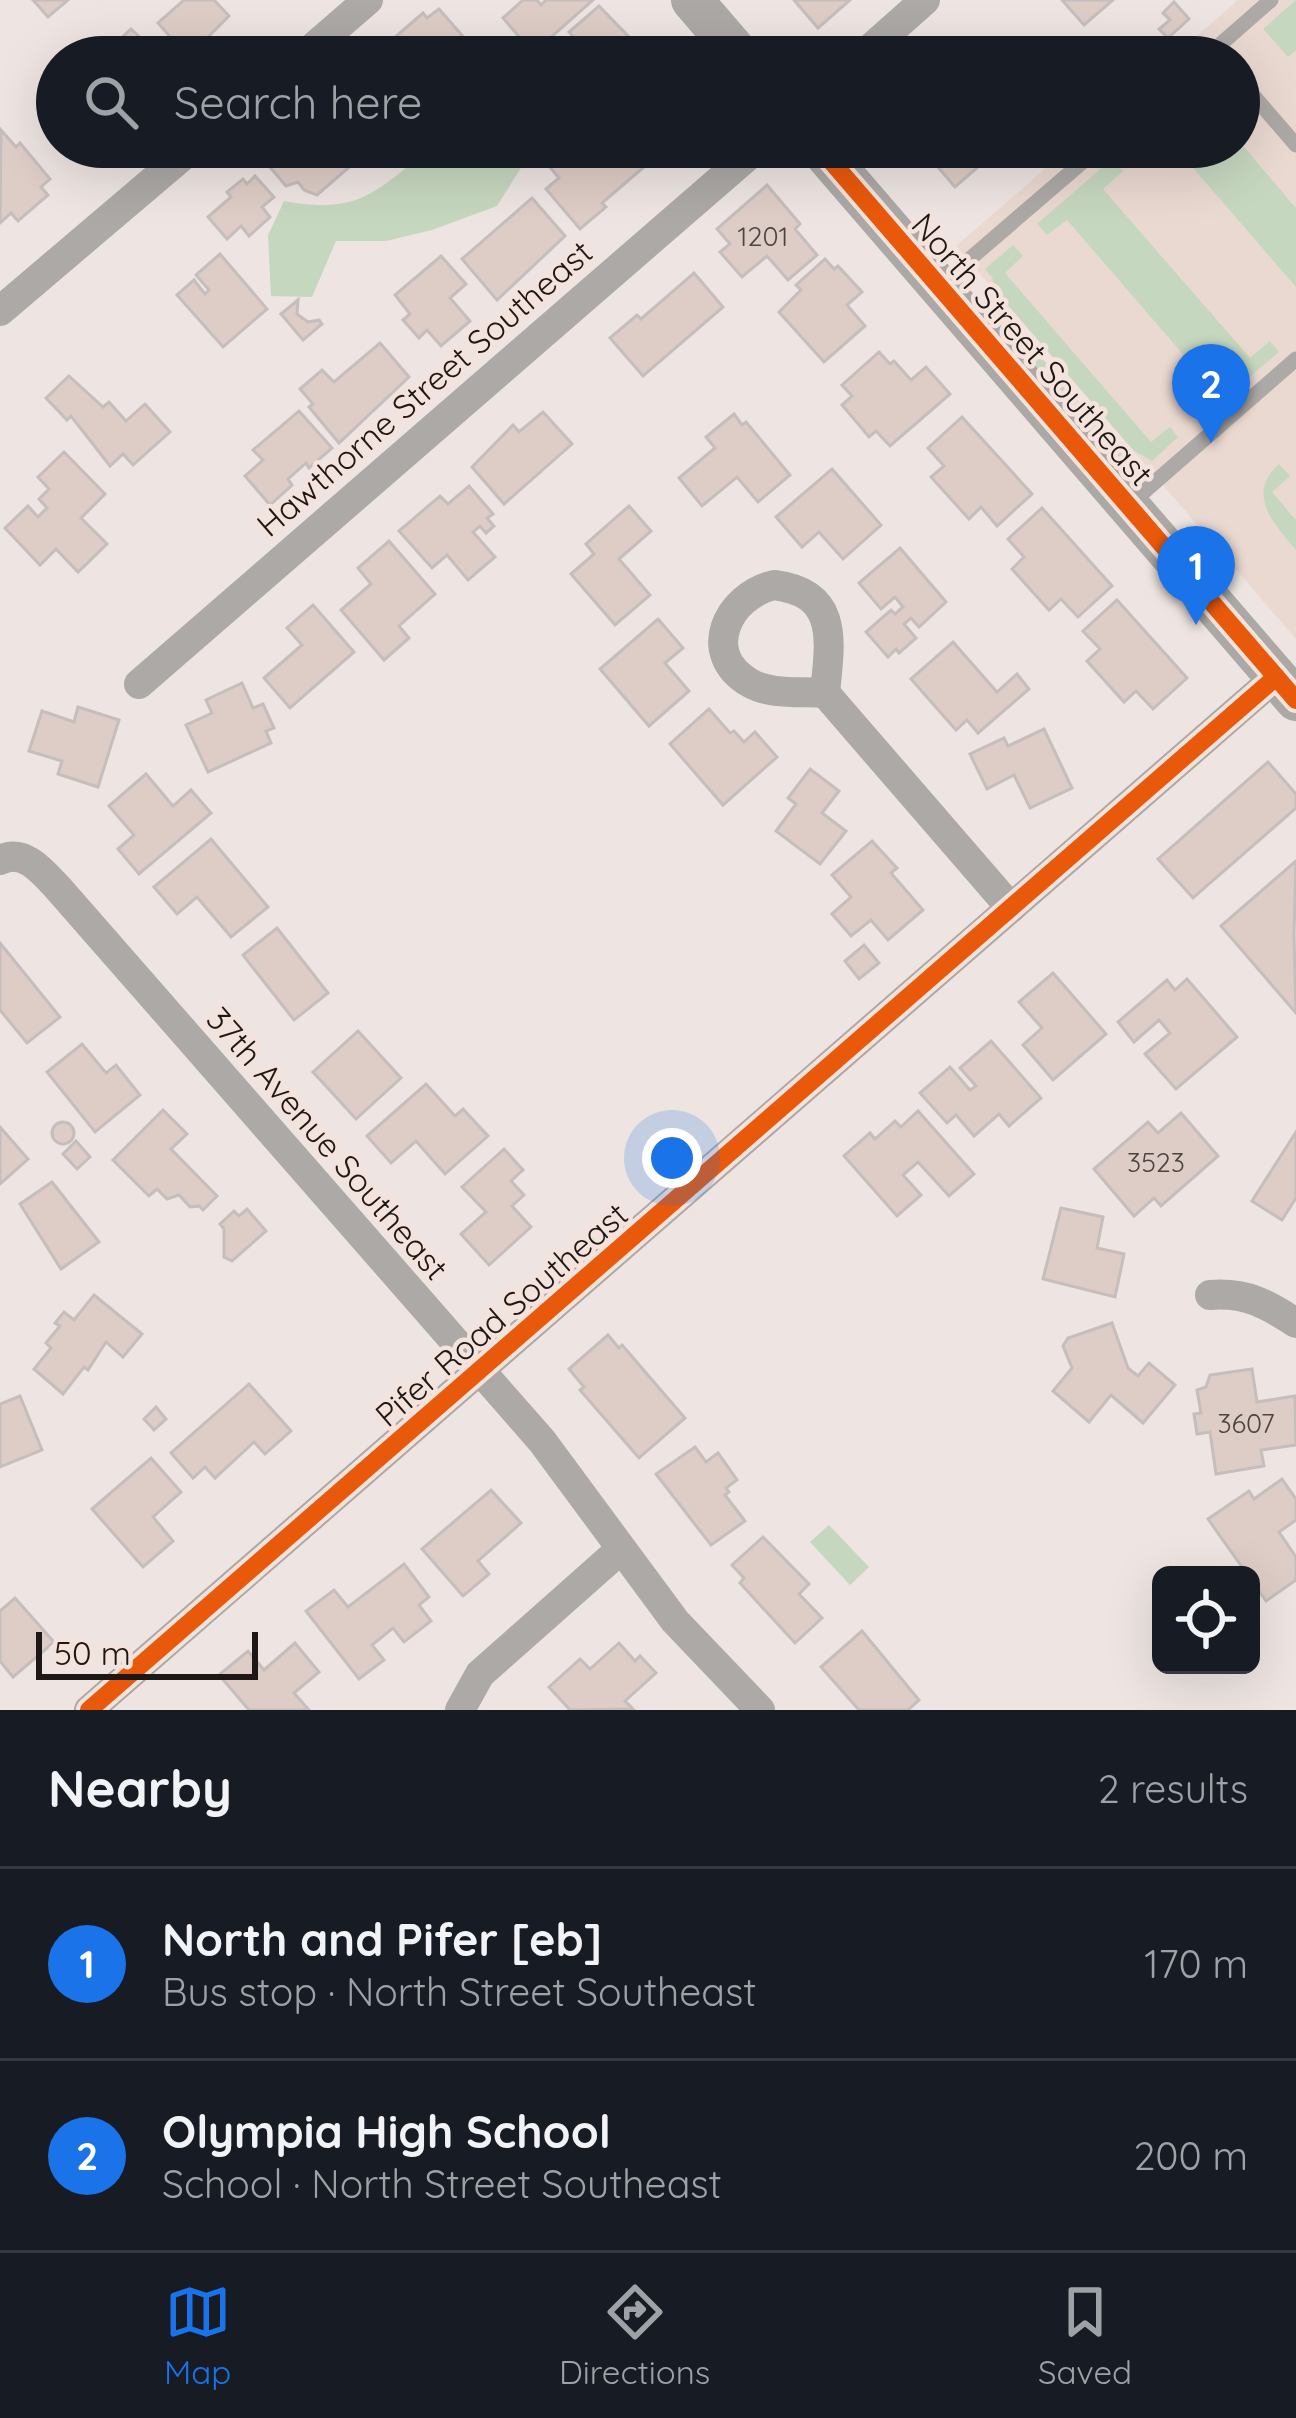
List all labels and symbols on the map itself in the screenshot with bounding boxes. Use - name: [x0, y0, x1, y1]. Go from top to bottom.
- street label: North Street Southeast: [904, 204, 1162, 494]
- house number: 1201: [737, 219, 789, 253]
- street label: Hawthorne Street Southeast: [248, 231, 600, 545]
- pin: 2: [1172, 344, 1250, 443]
- pin: 1: [1157, 526, 1235, 625]
- street label: 37th Avenue Southeast: [198, 998, 458, 1288]
- your location: [642, 1128, 702, 1188]
- house number: 3523: [1127, 1145, 1185, 1179]
- street label: Pifer Road Southeast: [366, 1193, 636, 1435]
- house number: 3607: [1217, 1406, 1275, 1440]
- scale bar: [36, 1626, 258, 1679]

